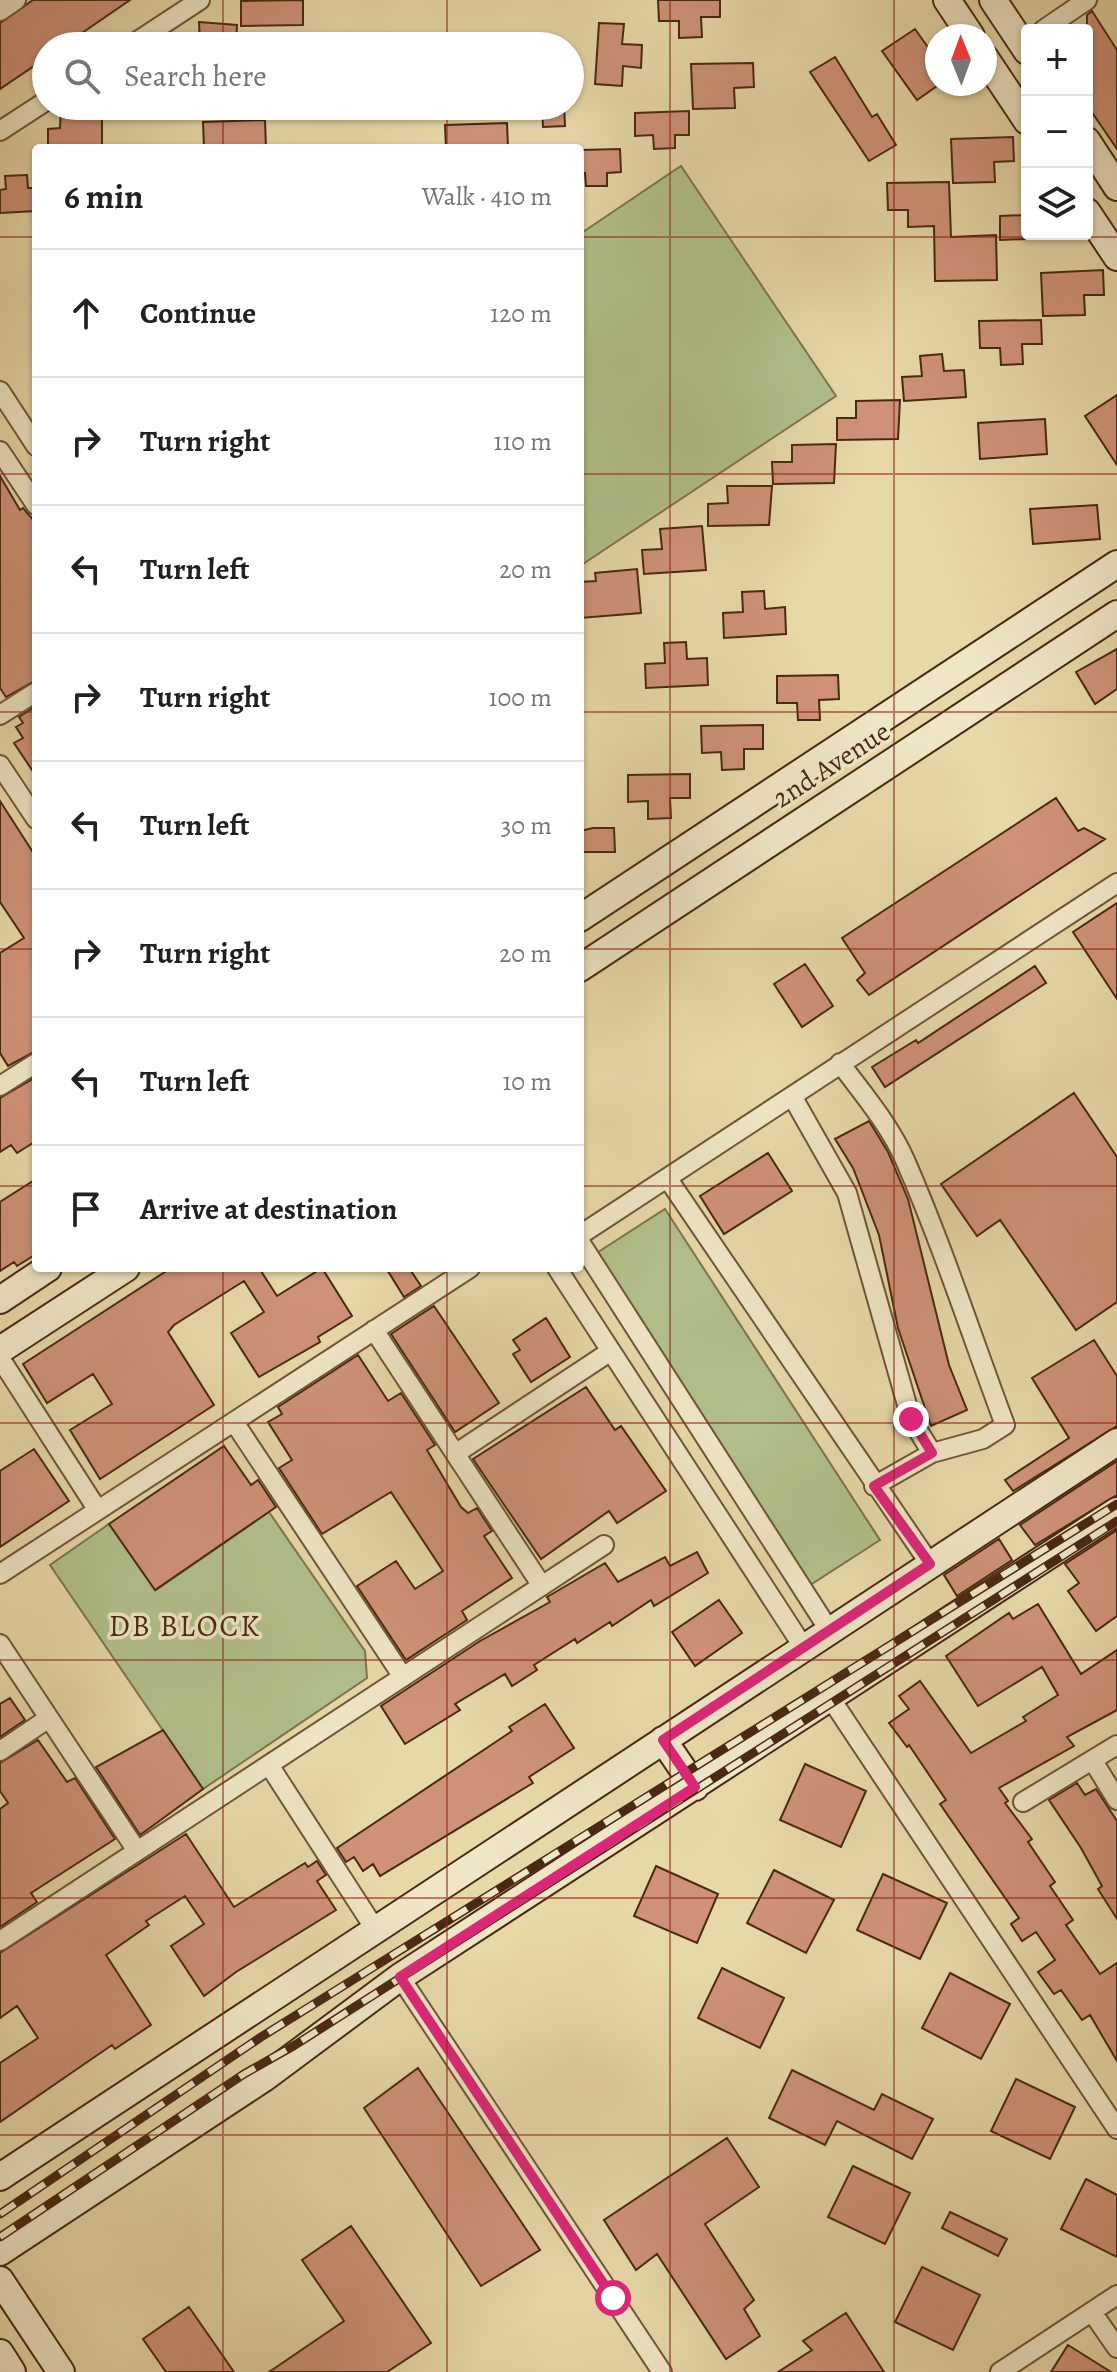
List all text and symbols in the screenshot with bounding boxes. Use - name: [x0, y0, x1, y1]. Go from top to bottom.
- north arrow: [925, 24, 997, 96]
- map controls: [1021, 24, 1093, 240]
- button: +: [1021, 24, 1093, 96]
- search box: [32, 32, 584, 120]
- icon: search: [60, 54, 104, 98]
- text: Search here: [124, 56, 267, 96]
- button: −: [1021, 96, 1093, 168]
- button: layers: [1021, 168, 1093, 240]
- text: 6 min: [64, 173, 143, 220]
- text: Walk · 410 m: [422, 179, 552, 214]
- icon: ahead: [64, 291, 108, 335]
- text: Continue: [140, 293, 256, 333]
- text: 120 m: [490, 296, 552, 331]
- icon: right: [64, 419, 108, 463]
- text: Turn right: [140, 421, 270, 461]
- text: 110 m: [494, 424, 552, 459]
- icon: left: [64, 547, 108, 591]
- text: Turn left: [140, 549, 249, 589]
- text: 20 m: [499, 552, 552, 587]
- icon: right: [64, 675, 108, 719]
- text: Turn right: [140, 677, 270, 717]
- text: 100 m: [489, 680, 552, 715]
- street label: 2nd Avenue: [766, 713, 898, 817]
- icon: left: [64, 803, 108, 847]
- text: Turn left: [140, 805, 249, 845]
- text: 30 m: [501, 808, 552, 843]
- icon: right: [64, 931, 108, 975]
- text: Turn right: [140, 933, 270, 973]
- text: 20 m: [499, 936, 552, 971]
- icon: left: [64, 1059, 108, 1103]
- text: Turn left: [140, 1061, 249, 1101]
- text: 10 m: [502, 1064, 552, 1099]
- icon: arrive: [64, 1187, 108, 1231]
- text: Arrive at destination: [140, 1189, 397, 1229]
- route end: [893, 1401, 929, 1437]
- district label: DB BLOCK: [109, 1606, 261, 1646]
- route start: [595, 2280, 631, 2316]

